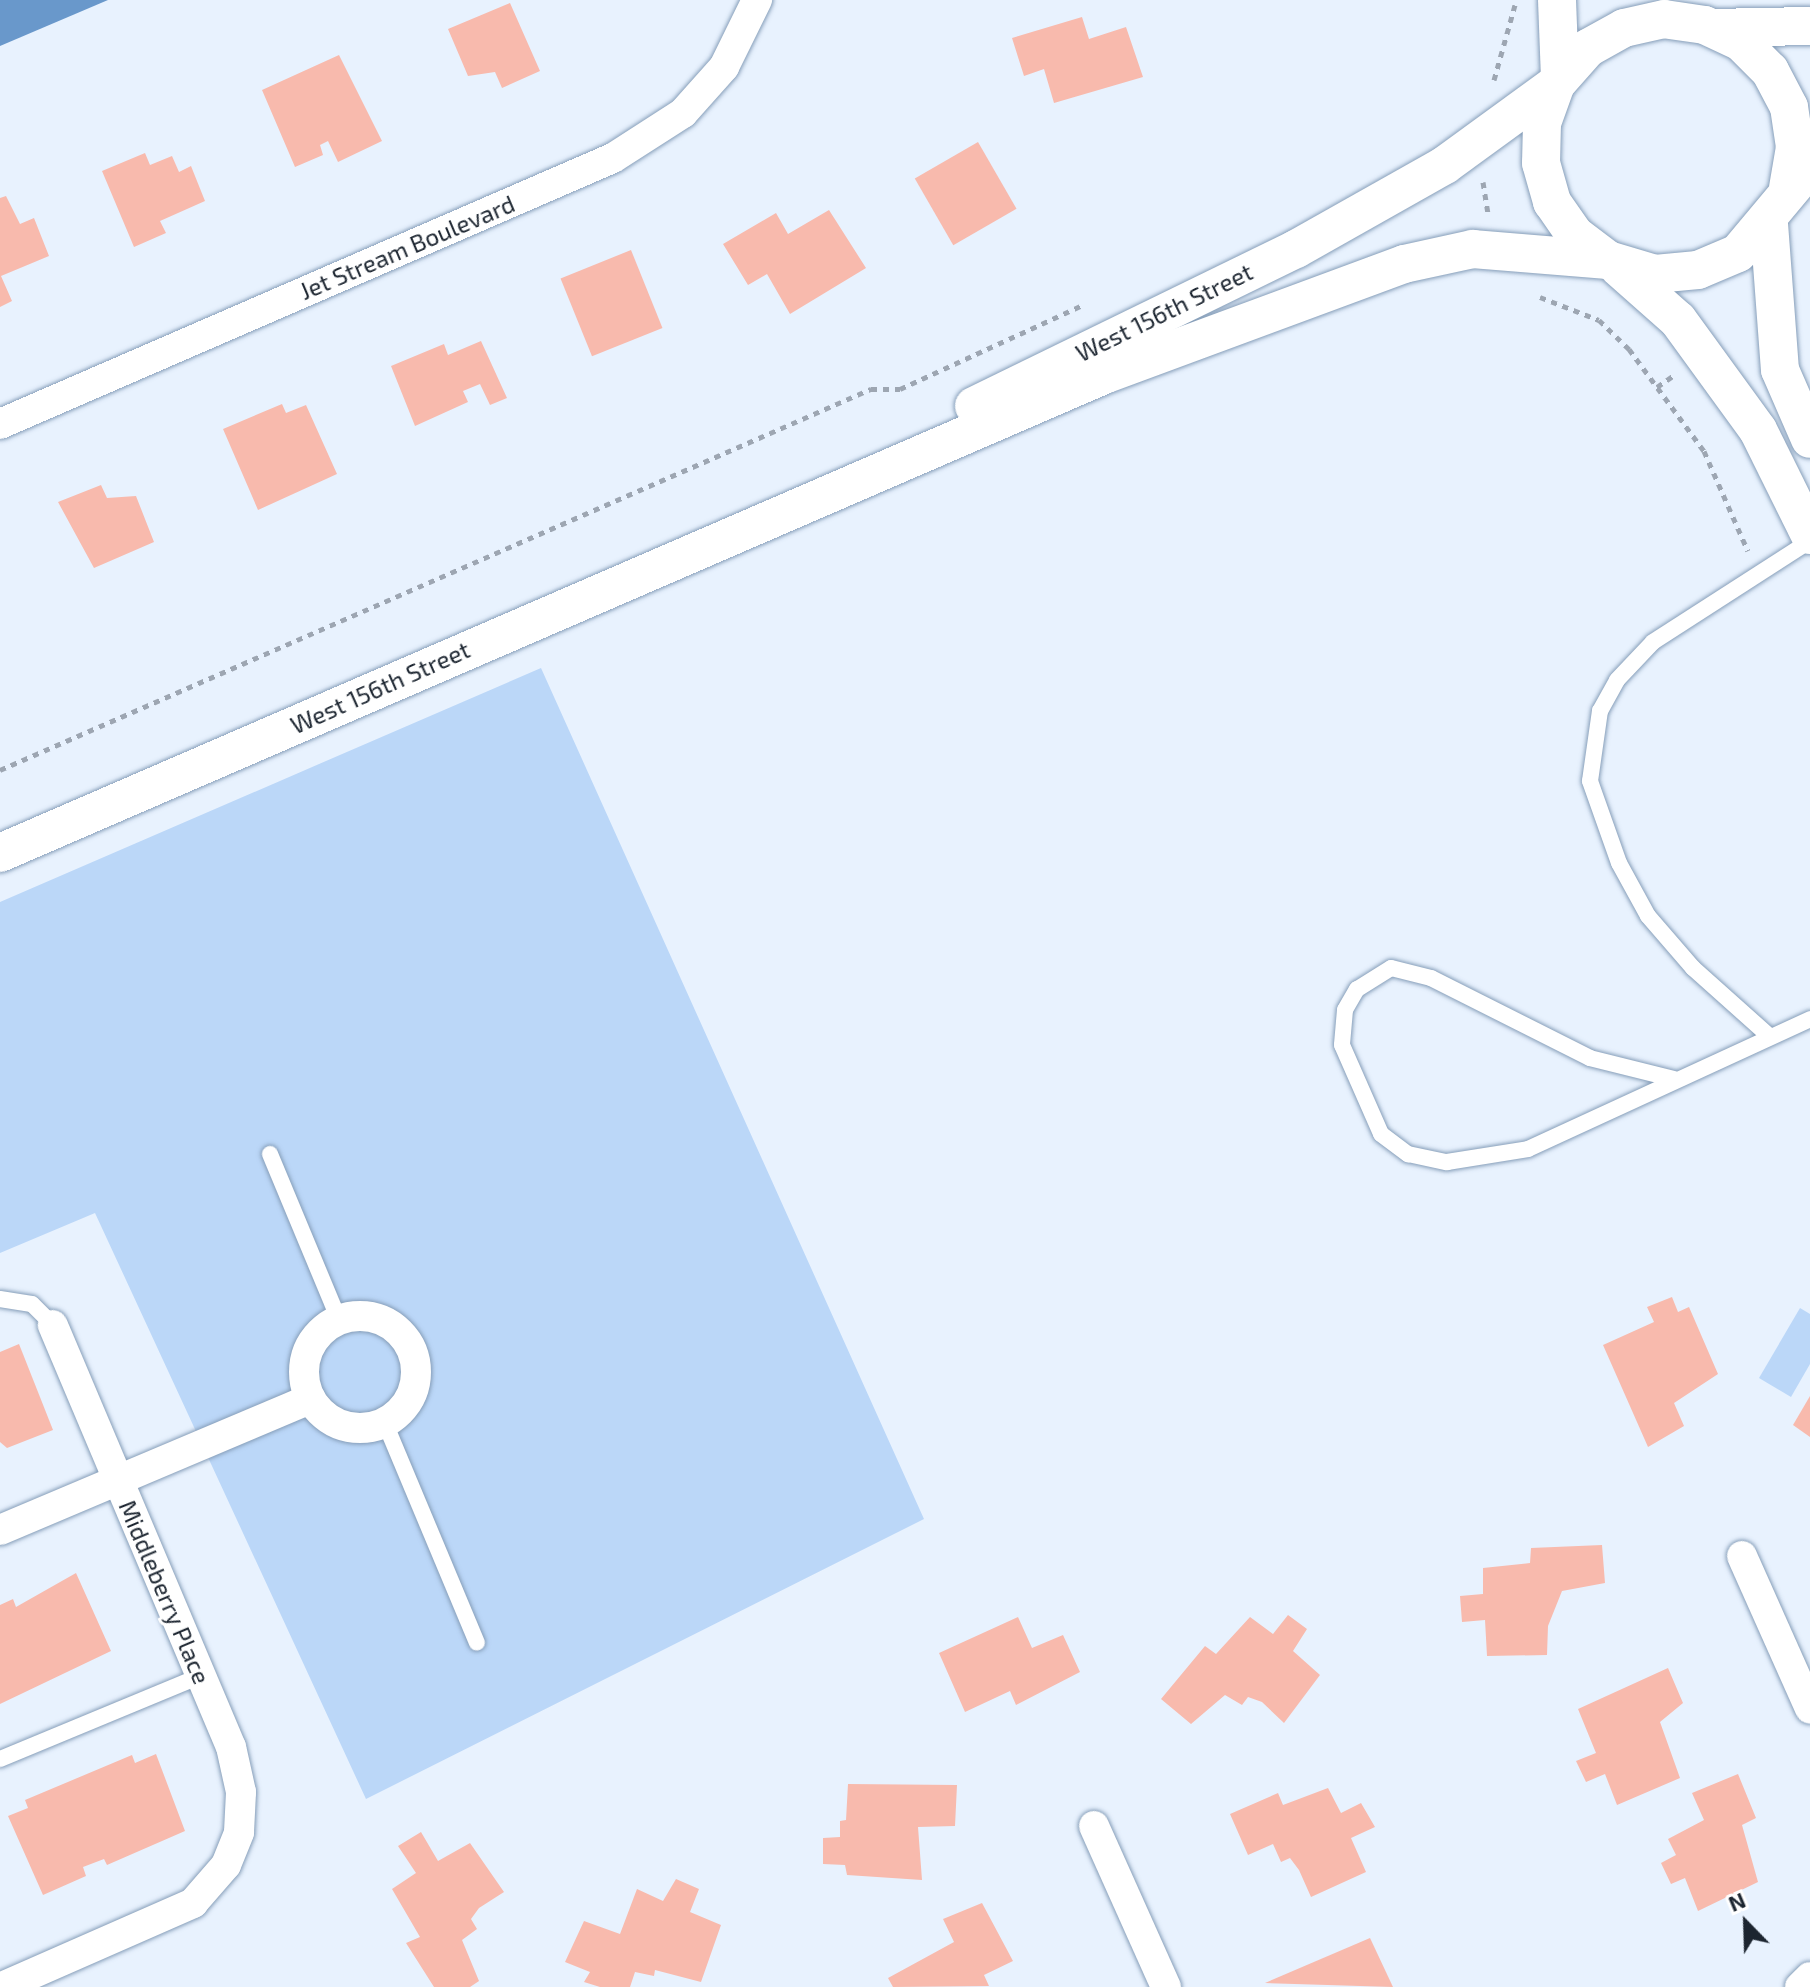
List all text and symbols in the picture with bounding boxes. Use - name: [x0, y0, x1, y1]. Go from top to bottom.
- street label: Jet Stream Boulevard: [295, 189, 519, 305]
- street label: West 156th Street: [1071, 257, 1257, 367]
- street label: West 156th Street: [286, 635, 474, 739]
- street label: Middleberry Place: [113, 1496, 217, 1688]
- north arrow: [1706, 1883, 1786, 1963]
- text: N: [1724, 1886, 1749, 1916]

